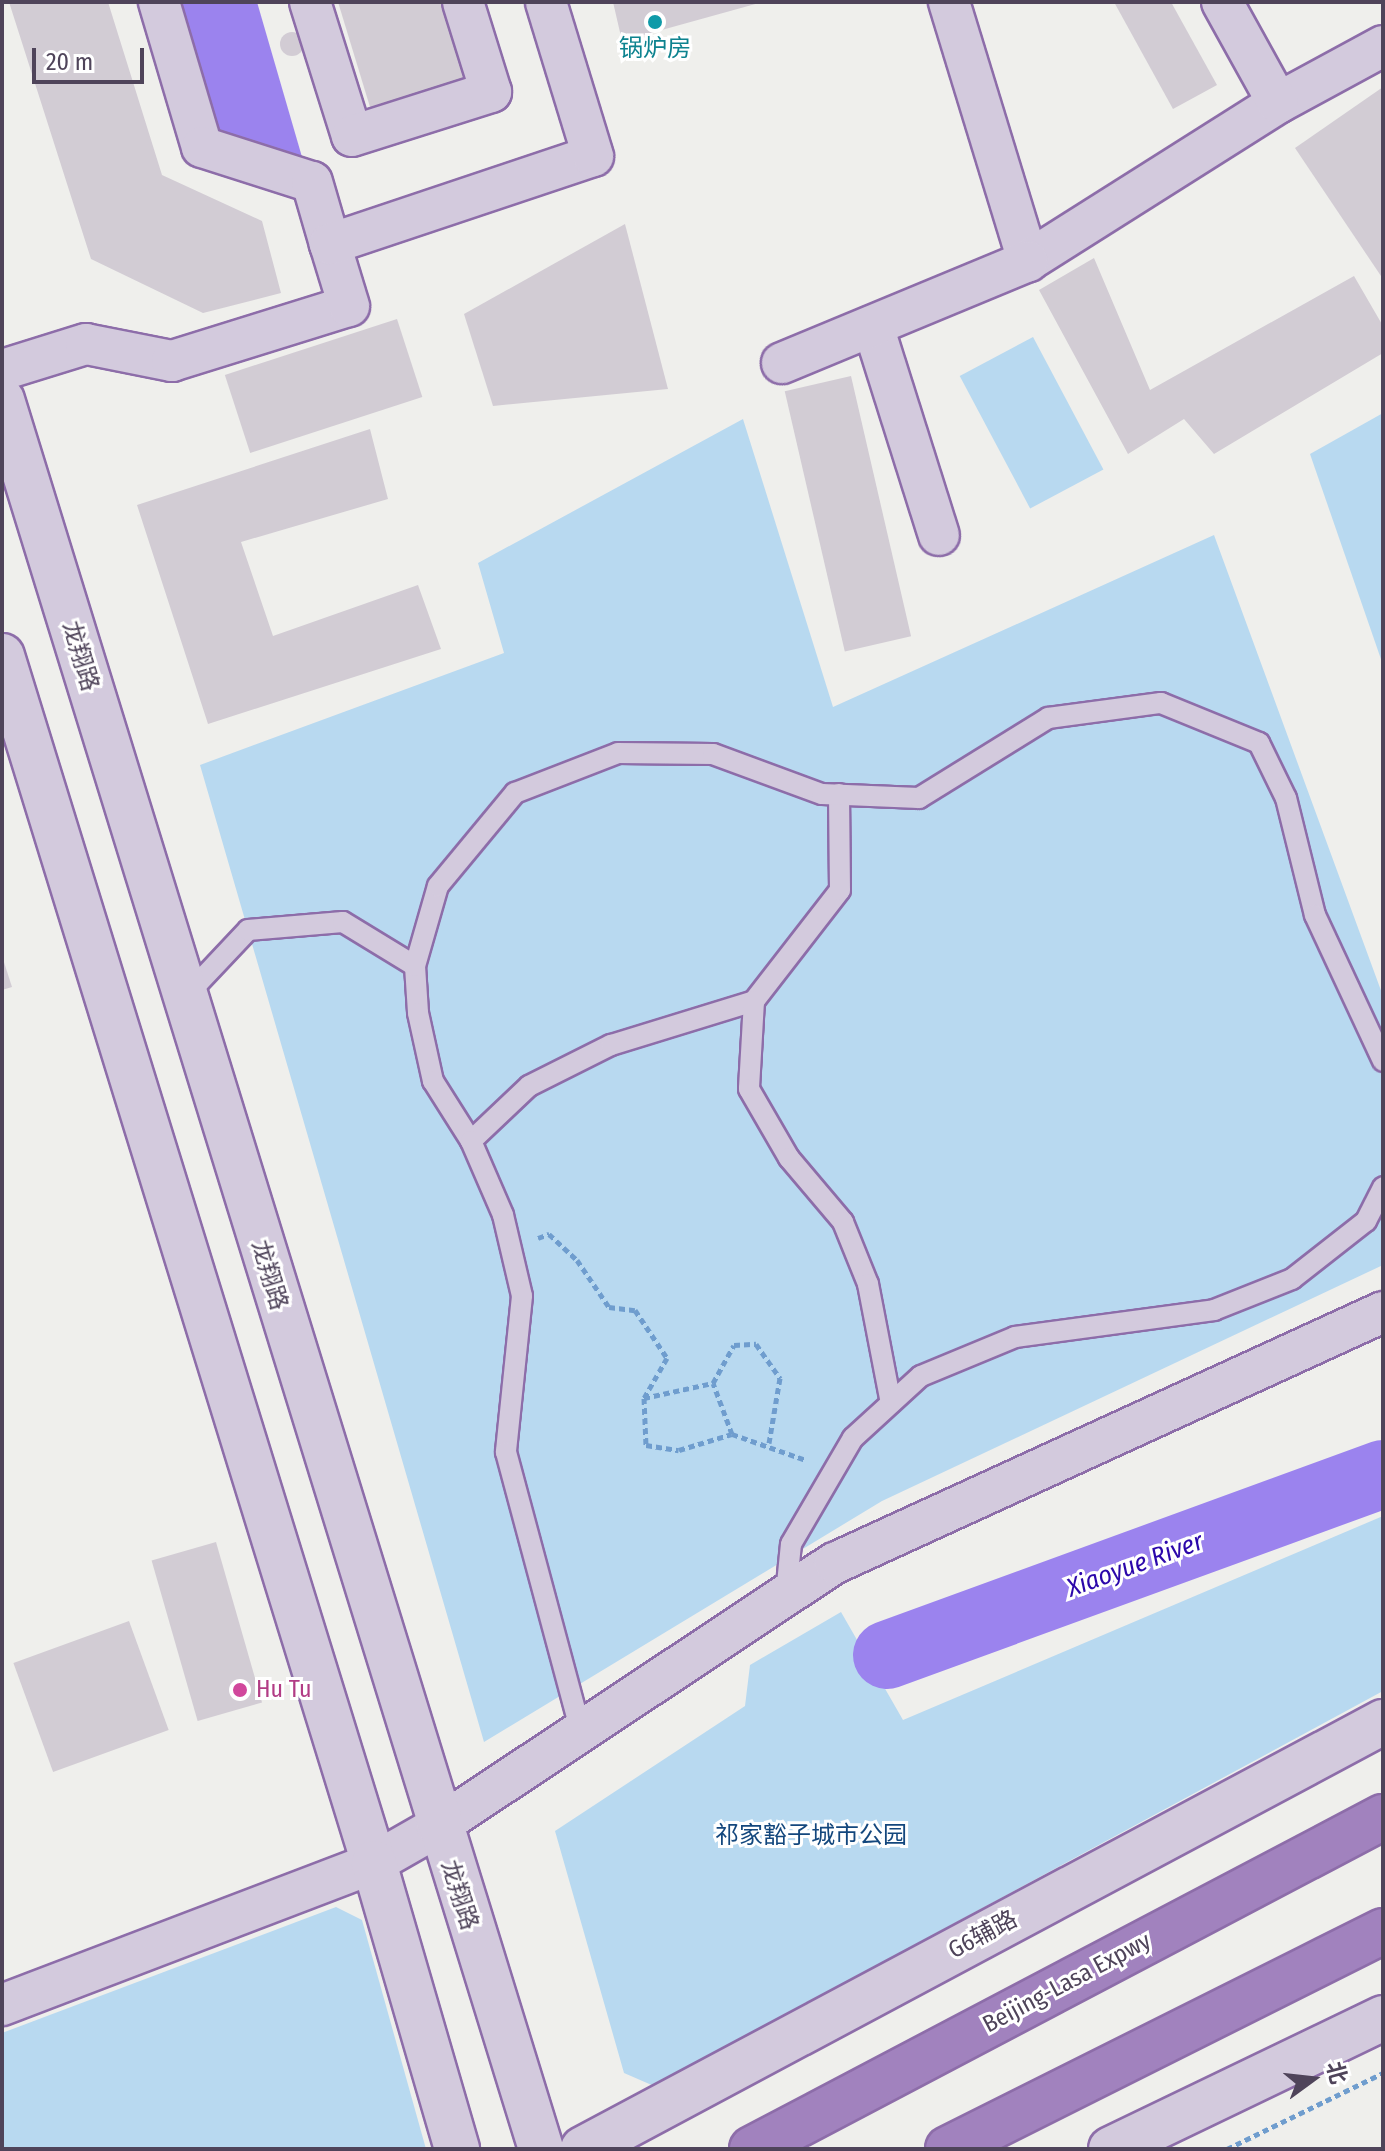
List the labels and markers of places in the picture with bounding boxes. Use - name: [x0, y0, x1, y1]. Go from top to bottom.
- marker: 锅炉房: [646, 13, 664, 31]
- place label: 锅炉房: [619, 35, 691, 63]
- place label: Hu Tu: [256, 1676, 311, 1704]
- marker: Hu Tu: [231, 1681, 249, 1699]

